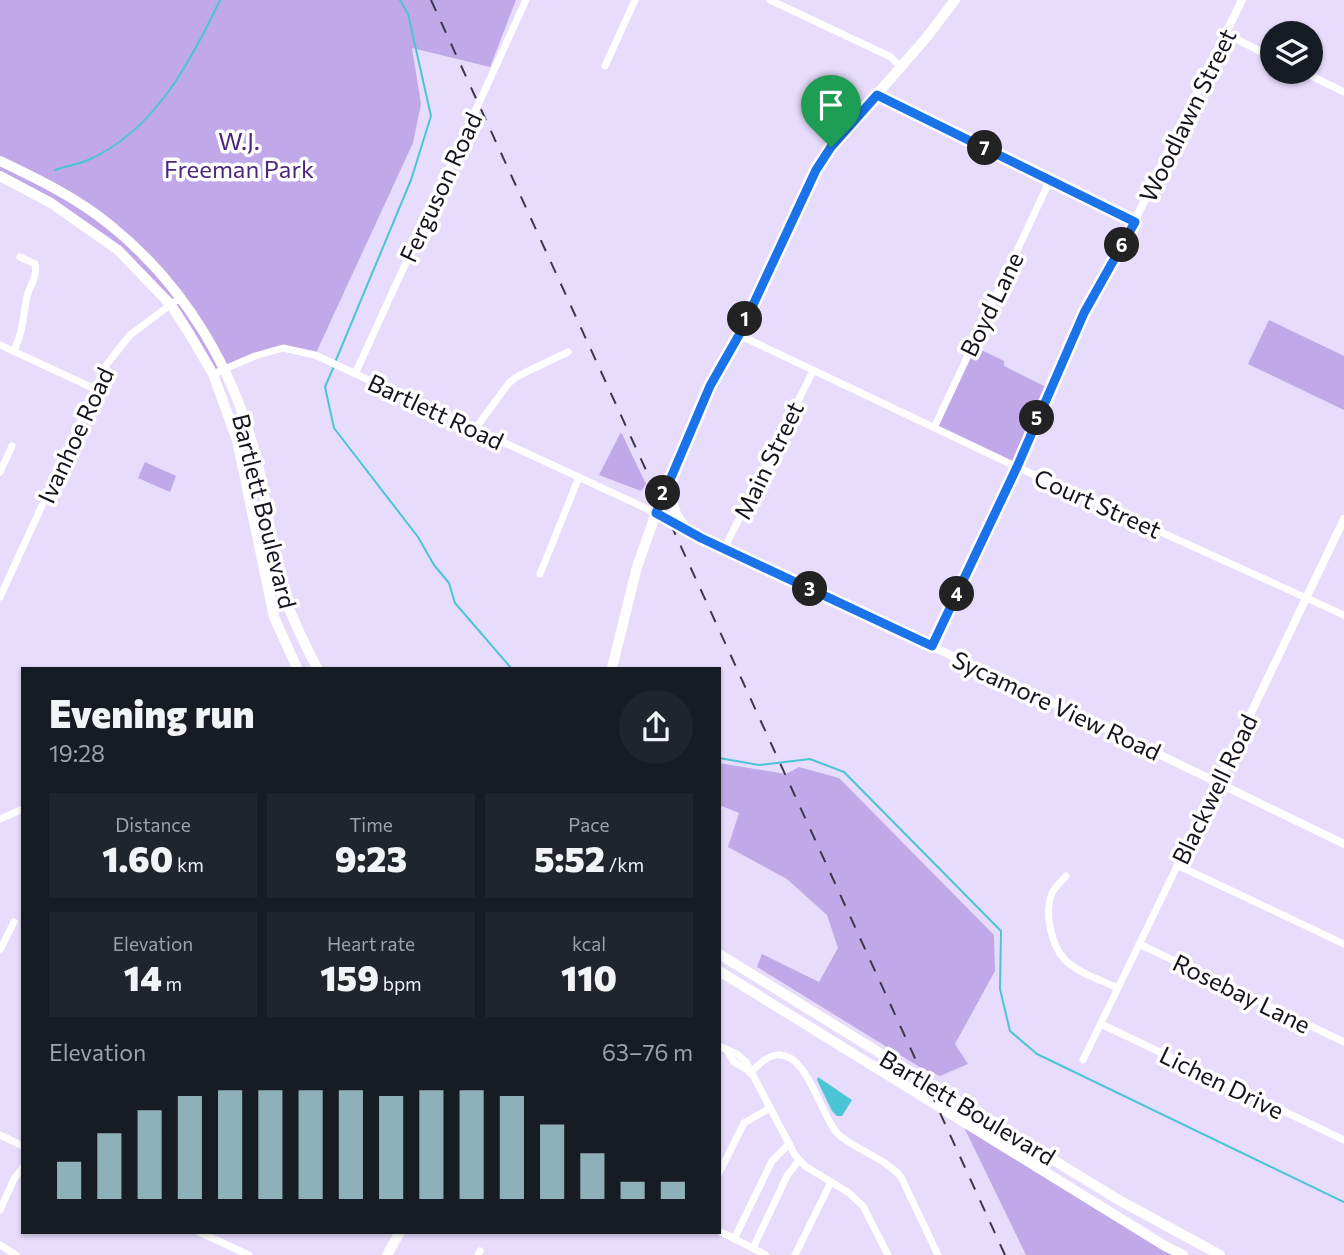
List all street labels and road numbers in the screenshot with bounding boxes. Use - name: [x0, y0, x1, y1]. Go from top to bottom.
- street label: Woodlawn Street: [1133, 24, 1242, 206]
- street label: Ferguson Road: [393, 108, 487, 266]
- street label: Boyd Lane: [953, 247, 1029, 361]
- street label: Ivanhoe Road: [31, 362, 119, 508]
- street label: Bartlett Road: [364, 367, 508, 455]
- street label: Main Street: [727, 396, 809, 524]
- street label: Bartlett Boulevard: [227, 411, 303, 611]
- street label: Court Street: [1030, 462, 1166, 544]
- street label: Sycamore View Road: [948, 644, 1166, 766]
- street label: Blackwell Road: [1165, 709, 1263, 869]
- street label: Rosebay Lane: [1169, 947, 1315, 1039]
- street label: Lichen Drive: [1155, 1039, 1289, 1125]
- street label: Bartlett Boulevard: [875, 1043, 1061, 1171]

